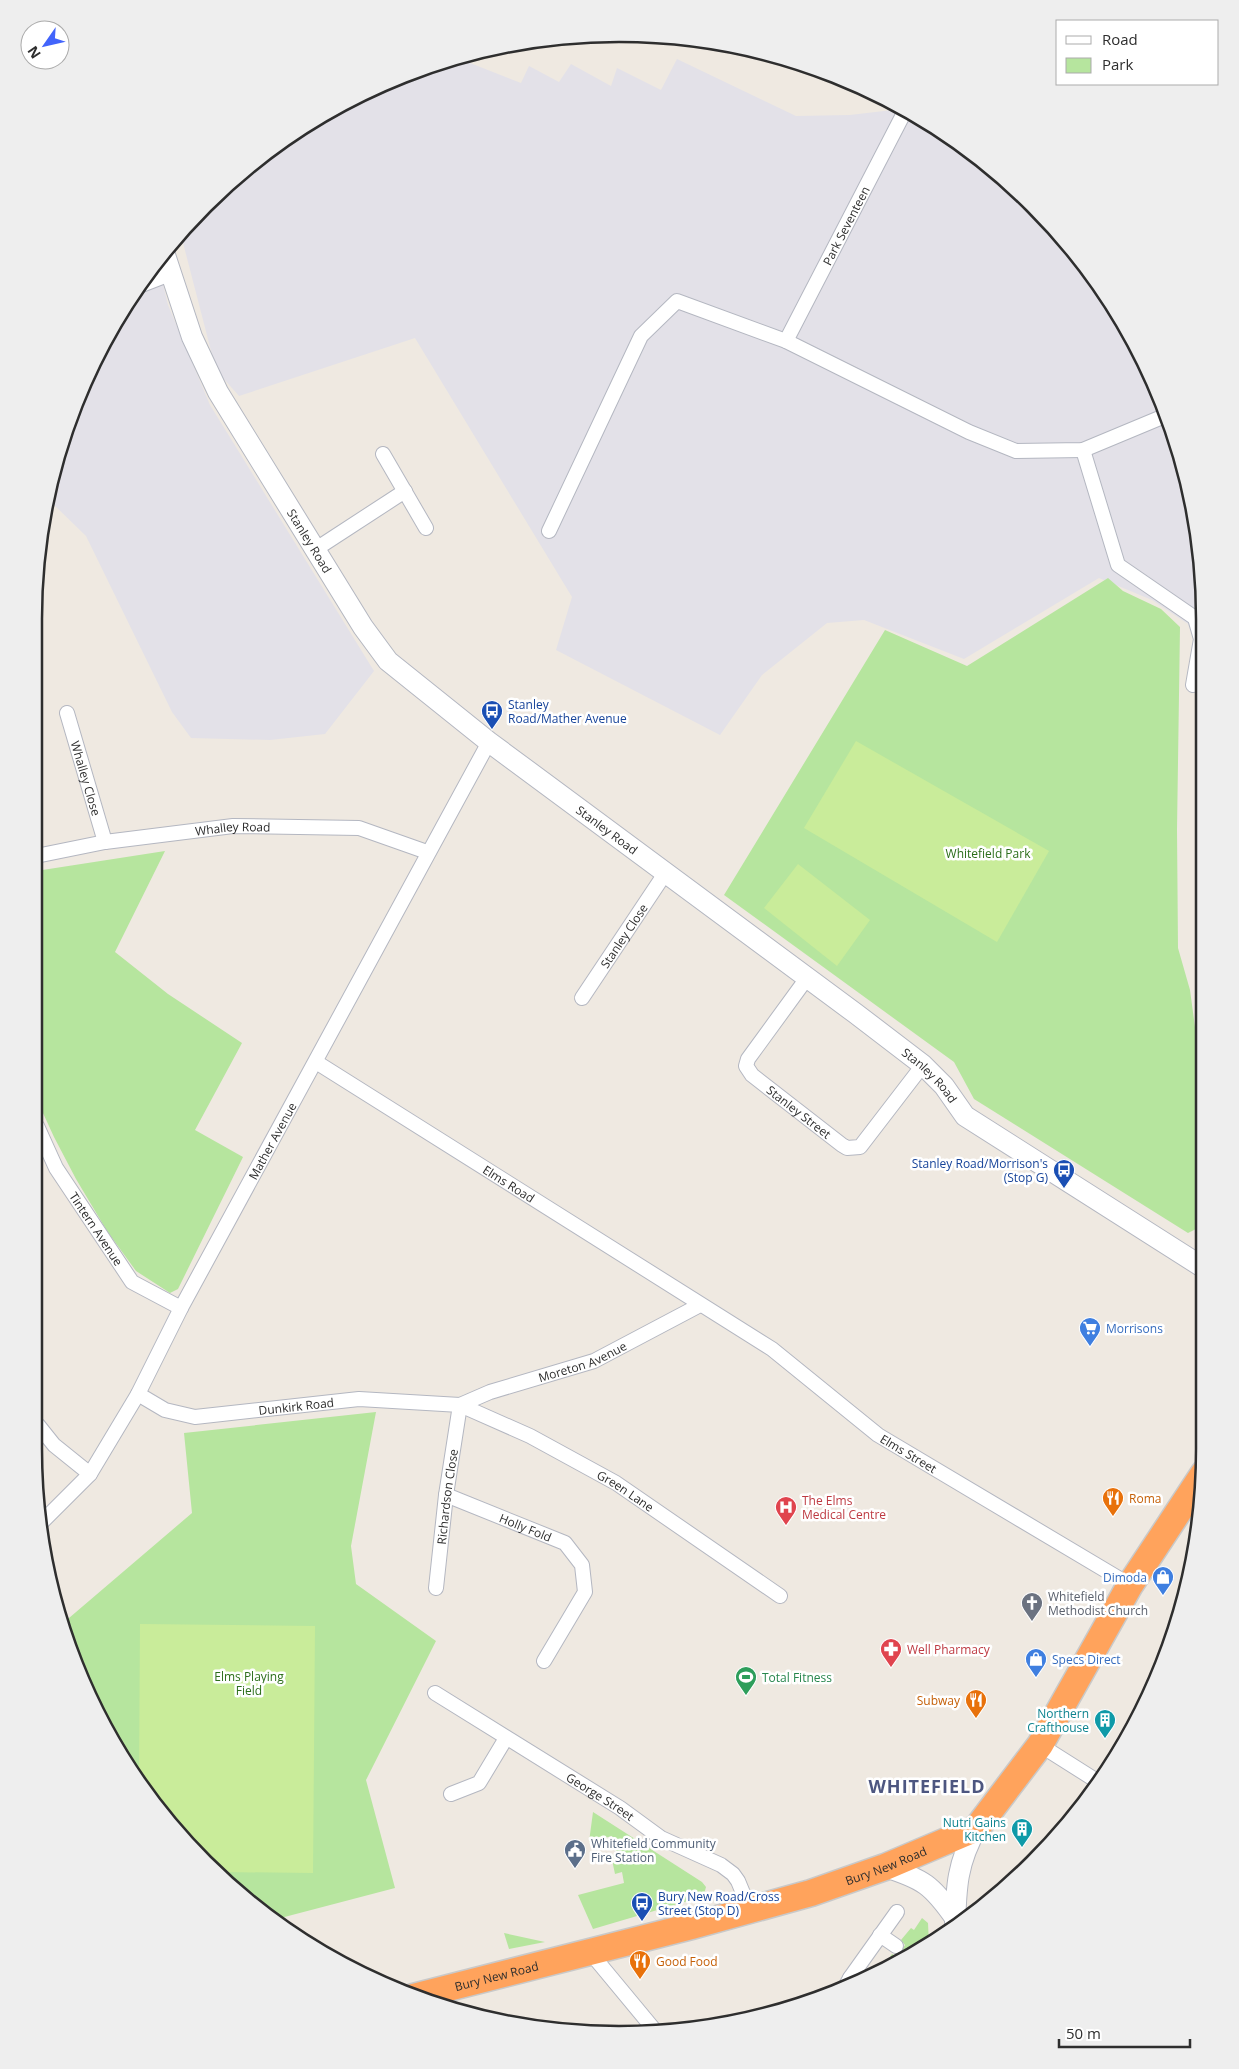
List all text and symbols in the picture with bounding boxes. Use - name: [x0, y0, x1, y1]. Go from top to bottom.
- north arrow: [20, 20, 70, 70]
- legend: [1056, 20, 1219, 85]
- text: Road: [1102, 29, 1138, 49]
- text: N: [23, 43, 45, 63]
- text: Park: [1102, 54, 1133, 74]
- street label: Park Seventeen: [818, 183, 873, 268]
- street label: Stanley Road: [284, 505, 336, 576]
- place label: Stanley Road/Mather Avenue: [508, 696, 627, 727]
- bus stop icon: Stanley Road/Mather Avenue: [480, 699, 504, 730]
- street label: Whalley Close: [67, 739, 105, 818]
- street label: Stanley Road: [573, 801, 641, 858]
- street label: Whalley Road: [194, 817, 271, 839]
- park label: Whitefield Park: [946, 845, 1031, 862]
- street label: Stanley Close: [596, 900, 651, 971]
- street label: Stanley Road: [899, 1044, 962, 1106]
- street label: Stanley Street: [763, 1081, 835, 1142]
- street label: Mather Avenue: [244, 1099, 300, 1182]
- place label: Stanley Road/Morrison's (Stop G): [912, 1155, 1048, 1186]
- bus stop icon: Stanley Road/Morrison's (Stop G): [1052, 1158, 1076, 1189]
- street label: Elms Road: [480, 1161, 538, 1206]
- street label: Tintern Avenue: [66, 1188, 127, 1269]
- supermarket icon: Morrisons: [1078, 1316, 1102, 1347]
- place label: Morrisons: [1106, 1320, 1163, 1337]
- street label: Moreton Avenue: [536, 1337, 630, 1386]
- street label: Dunkirk Road: [258, 1393, 335, 1418]
- street label: Elms Street: [877, 1430, 940, 1477]
- street label: Richardson Close: [432, 1447, 462, 1545]
- street label: Green Lane: [594, 1466, 658, 1515]
- restaurant icon: Roma: [1101, 1486, 1125, 1517]
- place label: Roma: [1129, 1490, 1161, 1507]
- place label: The Elms Medical Centre: [802, 1492, 886, 1523]
- hospital icon: The Elms Medical Centre: [774, 1495, 798, 1526]
- street label: Holly Fold: [497, 1509, 554, 1545]
- shop icon: Dimoda: [1151, 1565, 1175, 1596]
- place label: Dimoda: [1103, 1569, 1147, 1586]
- place label: Whitefield Methodist Church: [1048, 1588, 1148, 1619]
- church icon: Whitefield Methodist Church: [1020, 1591, 1044, 1622]
- pharmacy icon: Well Pharmacy: [879, 1637, 903, 1668]
- place label: Well Pharmacy: [907, 1641, 991, 1658]
- shop icon: Specs Direct: [1024, 1647, 1048, 1678]
- place label: Specs Direct: [1052, 1651, 1121, 1668]
- sports icon: Total Fitness: [734, 1665, 758, 1696]
- park label: Elms Playing Field: [214, 1668, 284, 1699]
- place label: Total Fitness: [762, 1669, 832, 1686]
- restaurant icon: Subway: [964, 1688, 988, 1719]
- place label: Subway: [917, 1692, 961, 1709]
- place label: Northern Crafthouse: [1027, 1705, 1089, 1736]
- building icon: Northern Crafthouse: [1093, 1708, 1117, 1739]
- street label: George Street: [563, 1768, 638, 1824]
- district label: WHITEFIELD: [868, 1774, 986, 1798]
- place label: Nutri Gains Kitchen: [943, 1814, 1006, 1845]
- building icon: Nutri Gains Kitchen: [1010, 1817, 1034, 1848]
- place label: Whitefield Community Fire Station: [591, 1835, 717, 1866]
- public building icon: Whitefield Community Fire Station: [563, 1838, 587, 1869]
- street label: Bury New Road: [843, 1842, 929, 1889]
- place label: Bury New Road/Cross Street (Stop D): [658, 1888, 780, 1919]
- bus stop icon: Bury New Road/Cross Street (Stop D): [630, 1891, 654, 1922]
- restaurant icon: Good Food: [628, 1949, 652, 1980]
- place label: Good Food: [656, 1953, 718, 1970]
- street label: Bury New Road: [453, 1957, 540, 1995]
- scale bar: [1059, 2016, 1190, 2048]
- text: 50 m: [1066, 2023, 1101, 2043]

